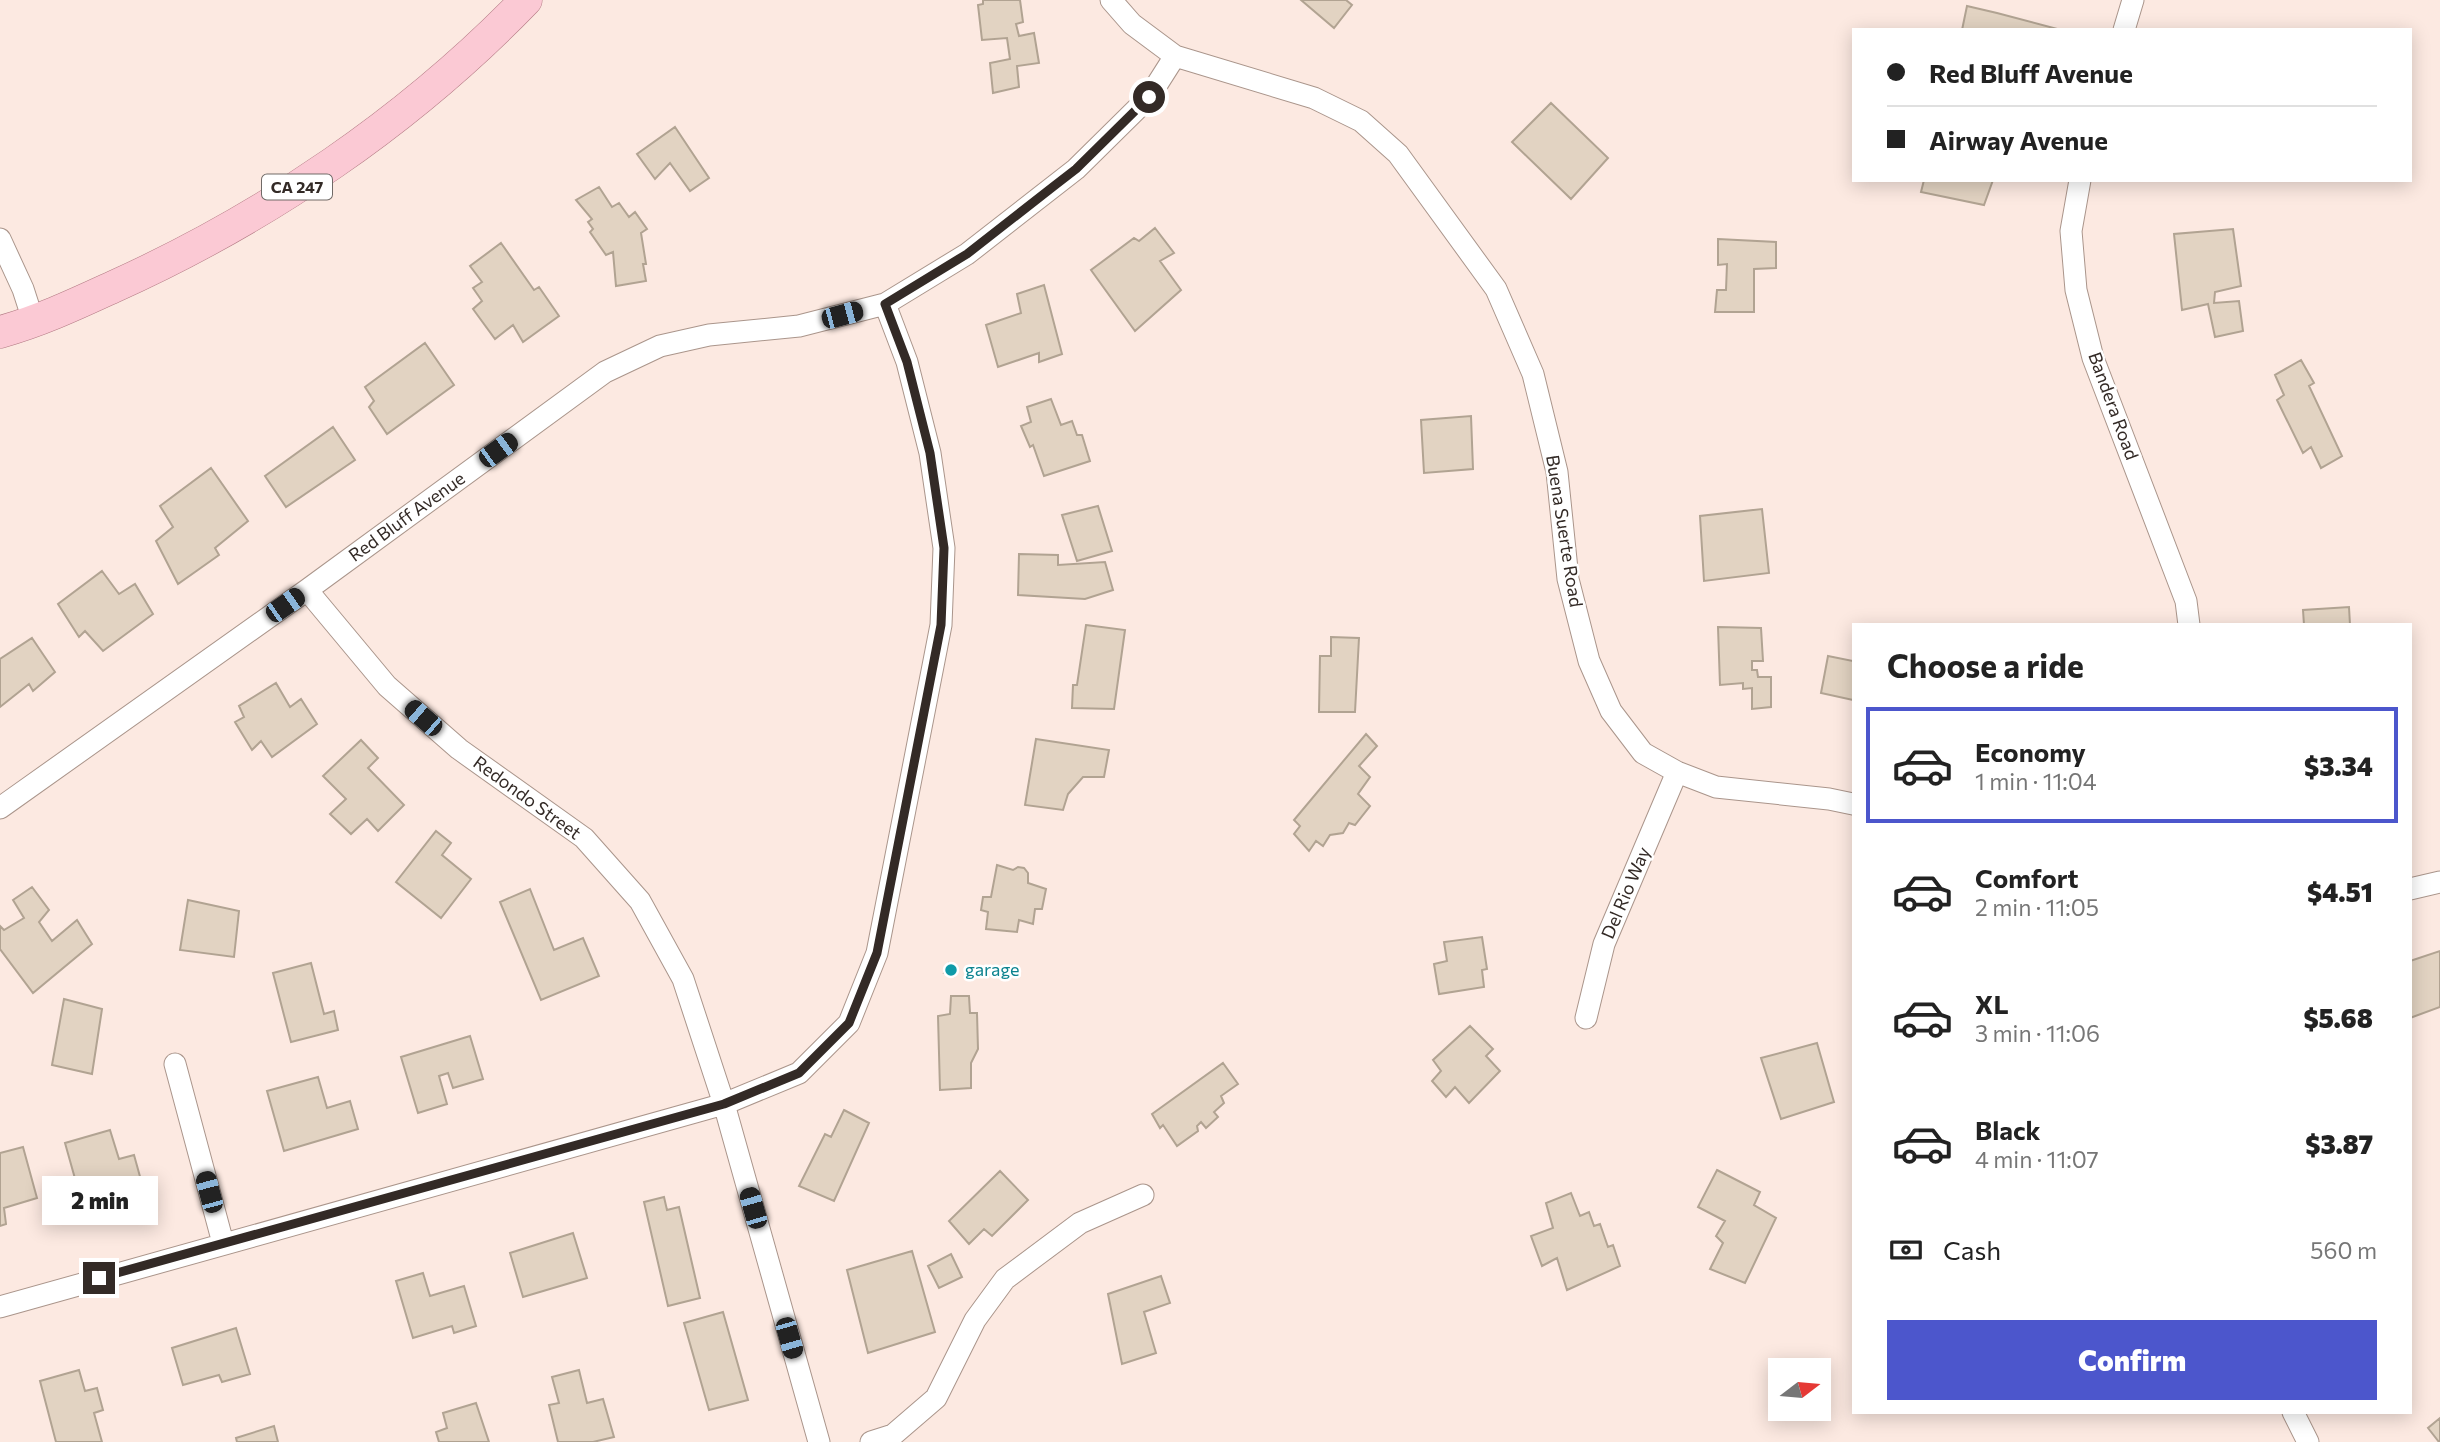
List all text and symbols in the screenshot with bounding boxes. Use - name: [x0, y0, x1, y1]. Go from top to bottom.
- text: Red Bluff Avenue: [1929, 57, 2133, 88]
- route start: [1133, 81, 1165, 113]
- text: Airway Avenue: [1929, 124, 2108, 155]
- road number: CA 247: [262, 174, 332, 200]
- car: [819, 299, 866, 331]
- street label: Bandera Road: [2084, 349, 2144, 463]
- car: [475, 429, 522, 471]
- street label: Buena Suerte Road: [1542, 453, 1588, 609]
- street label: Red Bluff Avenue: [344, 467, 469, 566]
- car: [262, 584, 309, 626]
- text: Choose a ride: [1887, 645, 2084, 685]
- car: [401, 696, 446, 740]
- icon: car: [1891, 734, 1954, 797]
- text: Economy: [1975, 736, 2086, 767]
- text: $3.34: [2304, 750, 2373, 781]
- street label: Redondo Street: [469, 751, 586, 844]
- text: 1 min · 11:04: [1975, 767, 2097, 795]
- street label: Del Rio Way: [1596, 843, 1654, 942]
- icon: car: [1891, 860, 1954, 923]
- text: Comfort: [1975, 862, 2078, 893]
- text: $4.51: [2307, 876, 2373, 907]
- text: 2 min · 11:05: [1975, 893, 2099, 921]
- place label: garage: [965, 958, 1020, 980]
- marker: garage: [943, 962, 959, 978]
- icon: car: [1891, 986, 1954, 1049]
- text: XL: [1975, 988, 2009, 1019]
- text: $5.68: [2303, 1002, 2373, 1033]
- text: 3 min · 11:06: [1975, 1019, 2100, 1047]
- icon: car: [1891, 1112, 1954, 1175]
- text: Black: [1975, 1114, 2041, 1145]
- text: $3.87: [2305, 1128, 2373, 1159]
- text: 4 min · 11:07: [1975, 1145, 2099, 1173]
- car: [194, 1169, 225, 1215]
- callout: 2 min: [41, 1176, 157, 1226]
- car: [738, 1185, 769, 1231]
- text: 2 min: [71, 1186, 129, 1214]
- icon: cash: [1887, 1231, 1925, 1269]
- text: Cash: [1943, 1234, 2001, 1265]
- text: 560 m: [2310, 1236, 2377, 1264]
- route end: [83, 1262, 115, 1294]
- car: [774, 1315, 805, 1361]
- button: Confirm: [1887, 1320, 2377, 1400]
- north arrow: [1768, 1358, 1830, 1421]
- map controls: [1768, 1358, 1831, 1421]

